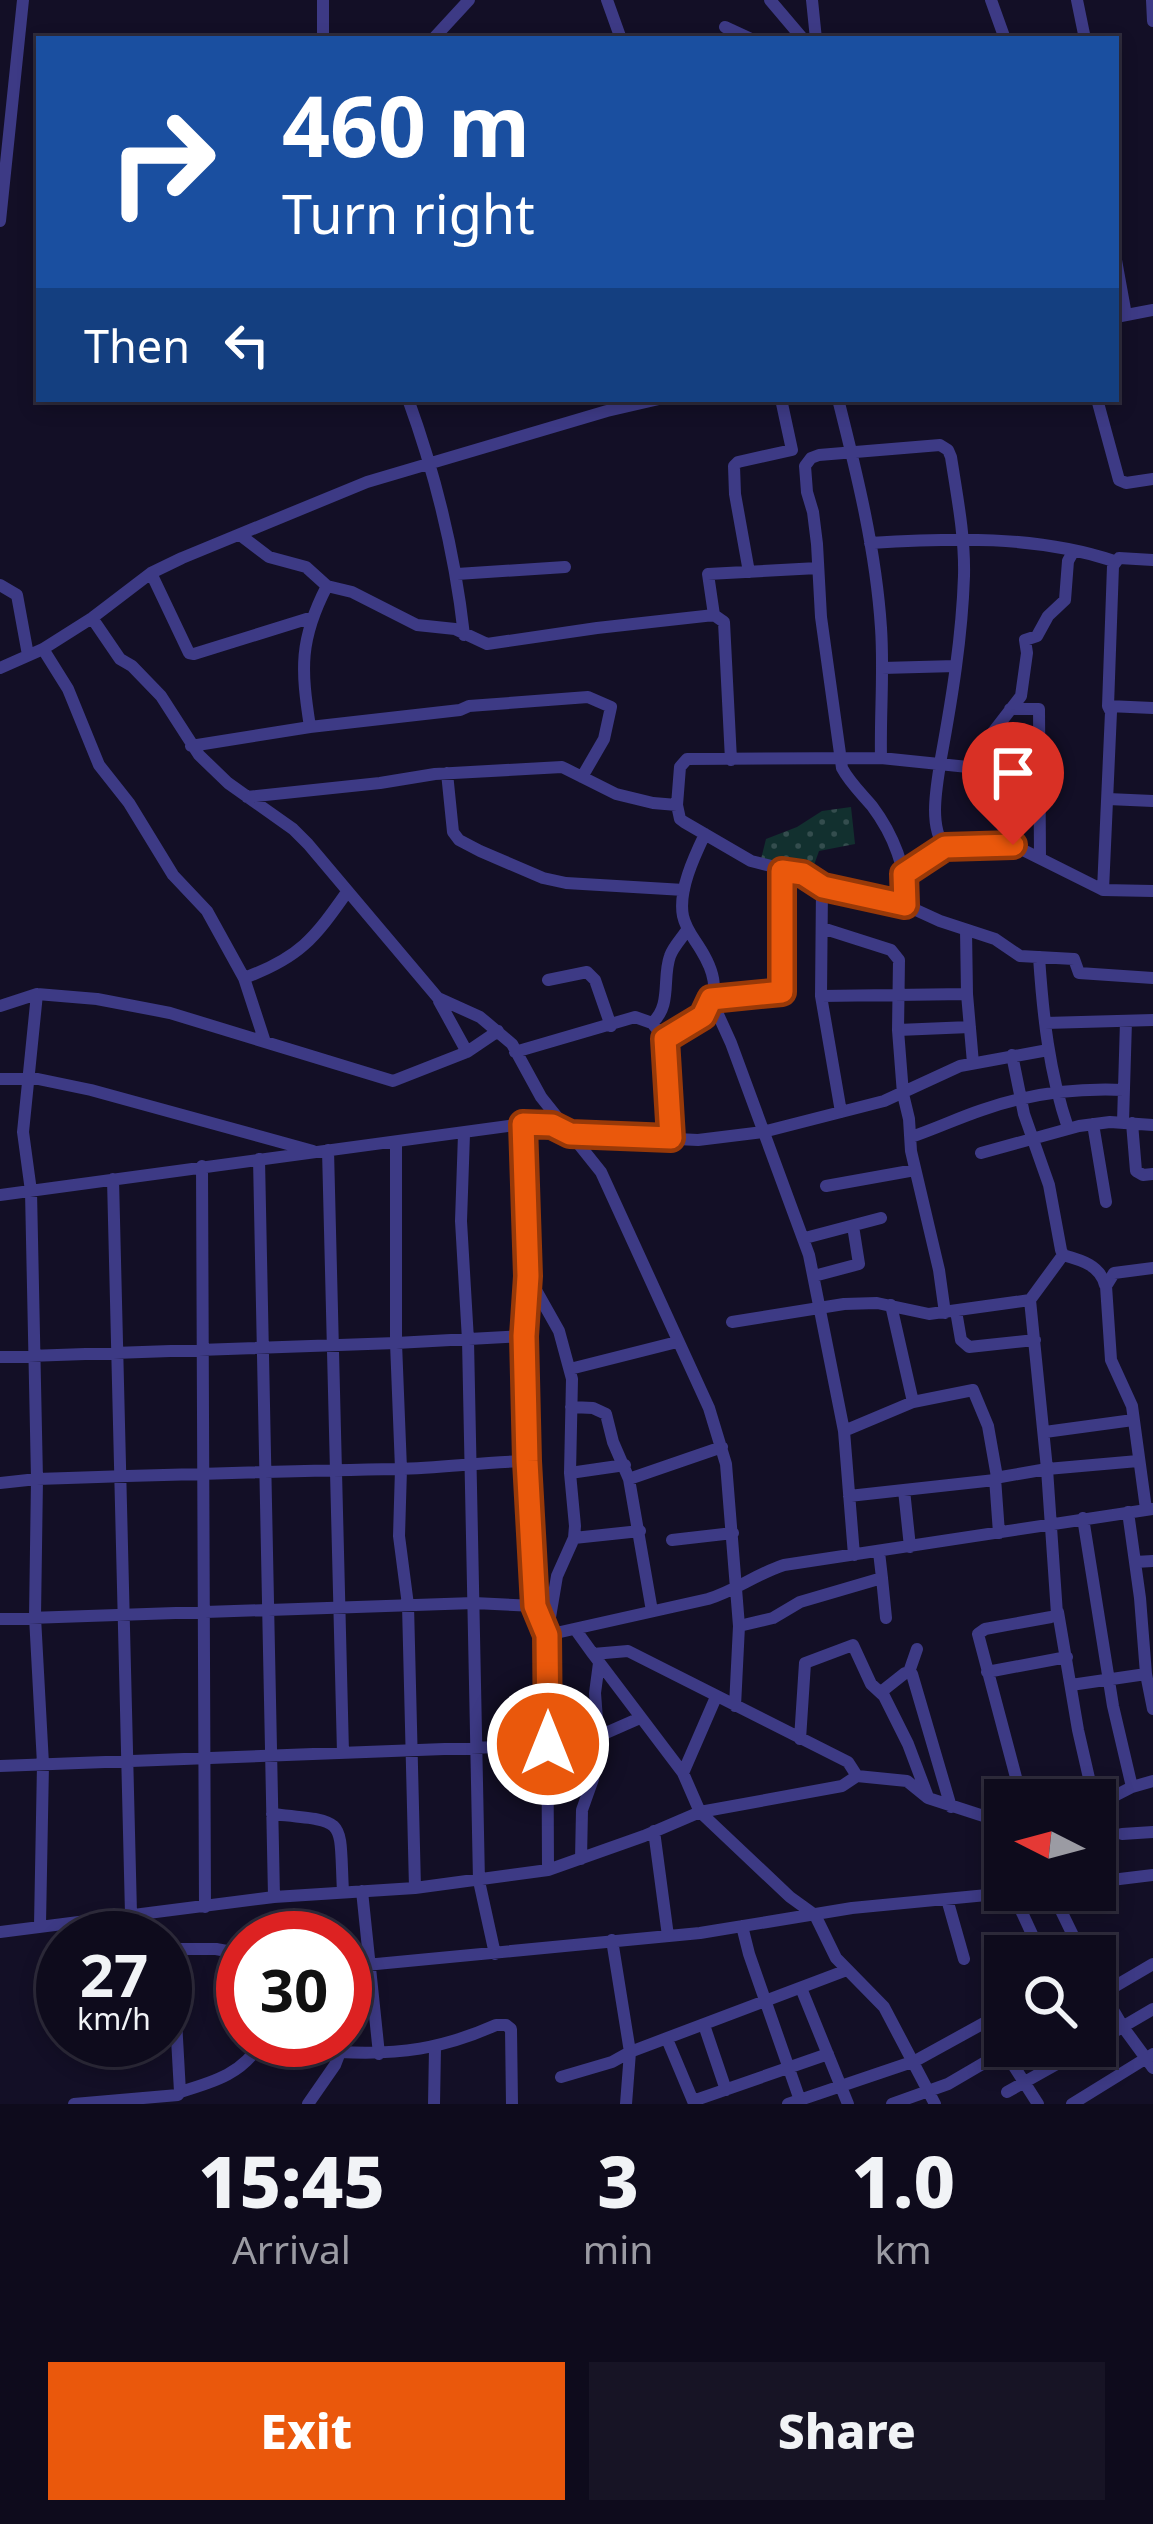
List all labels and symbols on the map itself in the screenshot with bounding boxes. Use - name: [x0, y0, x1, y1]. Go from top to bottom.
- pin: [962, 722, 1064, 845]
- position arrow: [485, 1681, 611, 1807]
- north arrow: [984, 1779, 1116, 1911]
- speed limit sign: 30: [216, 1911, 372, 2067]

